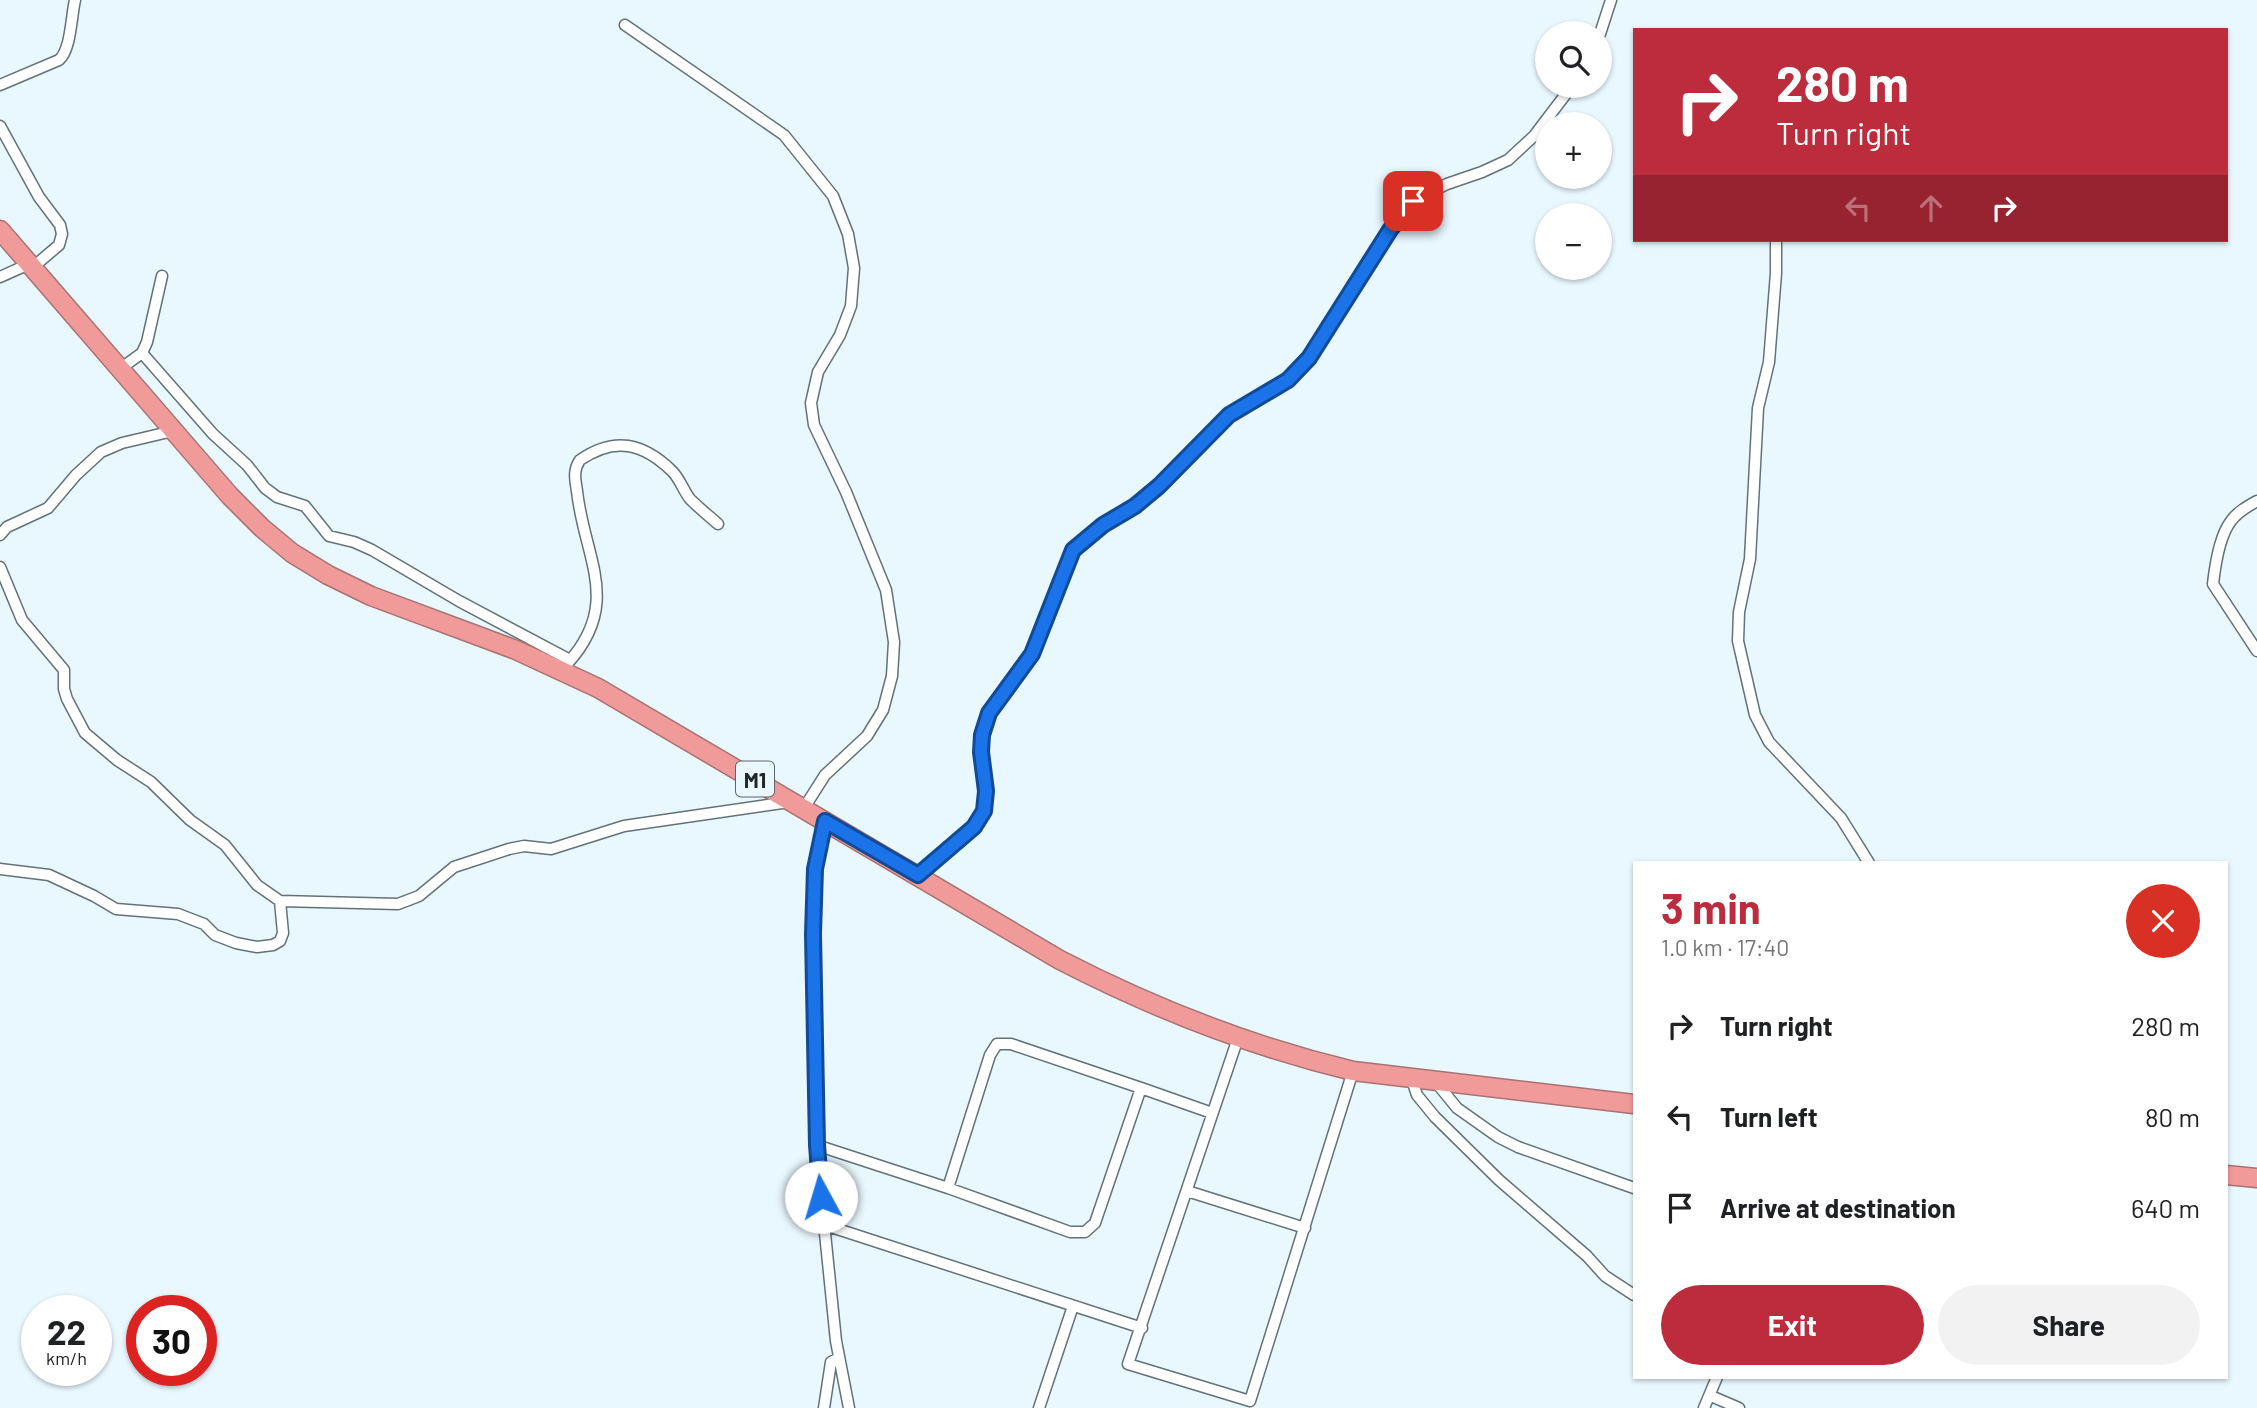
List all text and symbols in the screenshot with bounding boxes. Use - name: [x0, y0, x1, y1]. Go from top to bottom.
- map controls: [1535, 21, 1612, 280]
- button: search: [1535, 21, 1612, 98]
- text: 280 m: [1776, 53, 1909, 112]
- icon: right: [1661, 56, 1752, 147]
- button: +: [1535, 112, 1612, 189]
- text: Turn right: [1776, 113, 1911, 151]
- pin: [1383, 171, 1443, 231]
- icon: arrive: [1394, 182, 1432, 220]
- icon: left: [1839, 189, 1877, 227]
- icon: ahead: [1912, 189, 1950, 227]
- icon: right: [1985, 189, 2023, 227]
- button: −: [1535, 203, 1612, 280]
- road number: M1: [736, 762, 774, 796]
- text: 3 min: [1661, 882, 1761, 932]
- button: close: [2126, 884, 2200, 958]
- text: 1.0 km · 17:40: [1661, 933, 1789, 961]
- icon: right: [1661, 1007, 1699, 1045]
- text: Turn right: [1720, 1010, 1833, 1041]
- text: 280 m: [2131, 1010, 2200, 1041]
- icon: left: [1661, 1098, 1699, 1136]
- text: Turn left: [1720, 1101, 1818, 1132]
- text: 80 m: [2145, 1101, 2200, 1132]
- position arrow: [784, 1160, 858, 1234]
- icon: arrive: [1661, 1189, 1699, 1227]
- text: Arrive at destination: [1720, 1192, 1956, 1223]
- text: 640 m: [2131, 1192, 2200, 1223]
- button: Exit: [1661, 1285, 1924, 1365]
- button: Share: [1938, 1285, 2200, 1365]
- speed limit sign: 30: [126, 1295, 217, 1386]
- text: 22: [47, 1310, 86, 1352]
- text: km/h: [46, 1347, 87, 1369]

